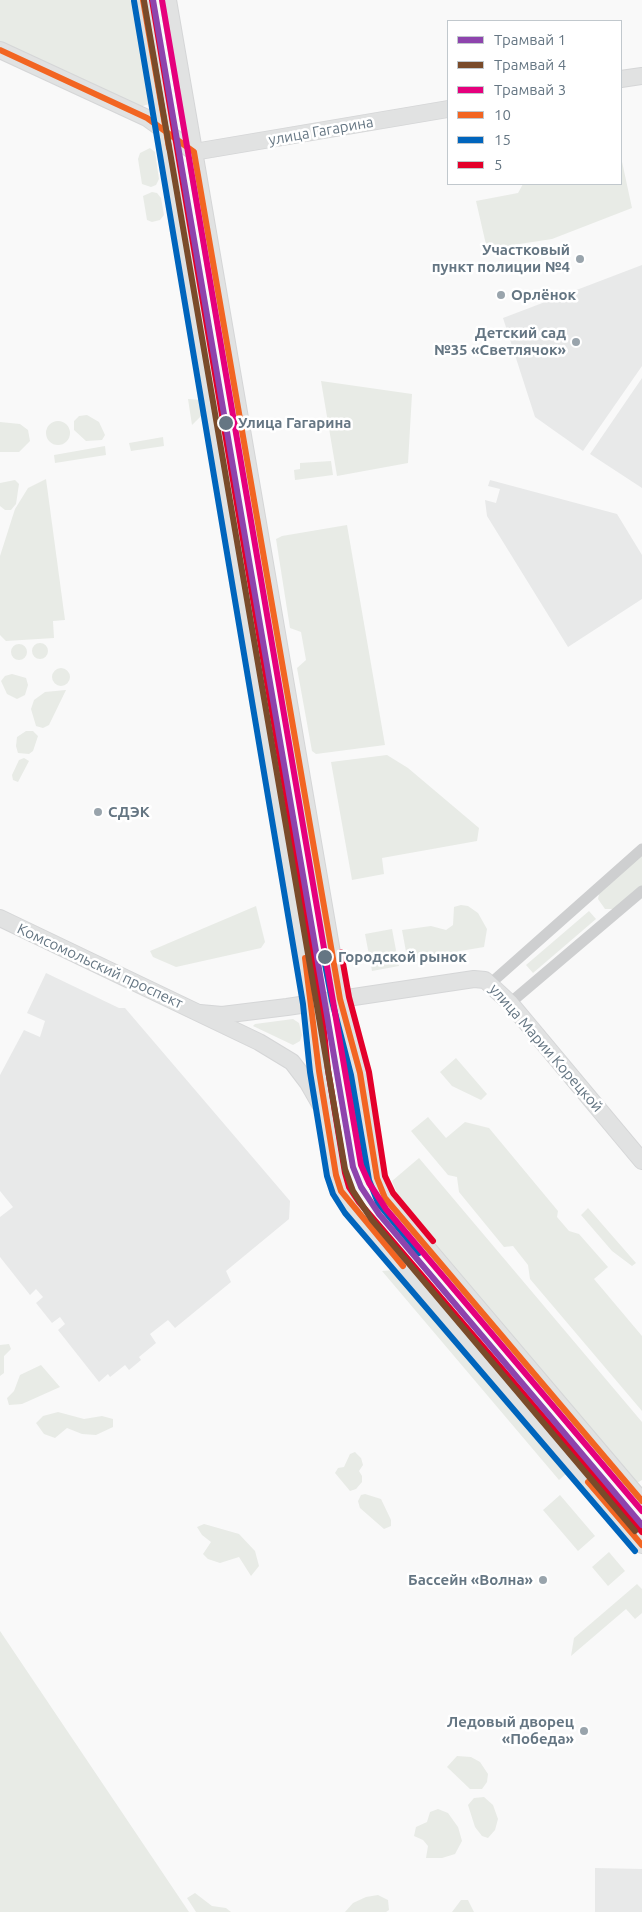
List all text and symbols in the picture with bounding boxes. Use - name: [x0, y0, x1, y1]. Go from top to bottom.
- legend: [447, 20, 622, 185]
- text: Трамвай 1: [494, 31, 566, 48]
- text: Трамвай 4: [494, 56, 566, 73]
- text: Трамвай 3: [494, 81, 566, 98]
- text: 10: [494, 106, 511, 123]
- street label: улица Гагарина: [267, 113, 375, 149]
- text: 15: [494, 131, 511, 148]
- text: 5: [494, 156, 502, 173]
- place label: Участковый пункт полиции №4: [432, 241, 570, 276]
- marker: Участковый пункт полиции №4: [574, 253, 586, 265]
- place label: Орлёнок: [511, 286, 576, 304]
- marker: Орлёнок: [495, 289, 507, 301]
- place label: Детский сад №35 «Светлячок»: [434, 324, 566, 359]
- marker: Детский сад №35 «Светлячок»: [570, 336, 582, 348]
- marker: Улица Гагарина: [217, 414, 235, 432]
- place label: Улица Гагарина: [238, 414, 351, 432]
- place label: СДЭК: [108, 803, 150, 821]
- marker: СДЭК: [92, 806, 104, 818]
- street label: Комсомольский проспект: [14, 920, 186, 1012]
- marker: Городской рынок: [316, 948, 334, 966]
- place label: Городской рынок: [338, 948, 467, 966]
- street label: улица Марии Корецкой: [485, 980, 607, 1116]
- place label: Бассейн «Волна»: [408, 1571, 533, 1589]
- marker: Бассейн «Волна»: [537, 1574, 549, 1586]
- place label: Ледовый дворец «Победа»: [447, 1713, 574, 1748]
- marker: Ледовый дворец «Победа»: [578, 1725, 590, 1737]

